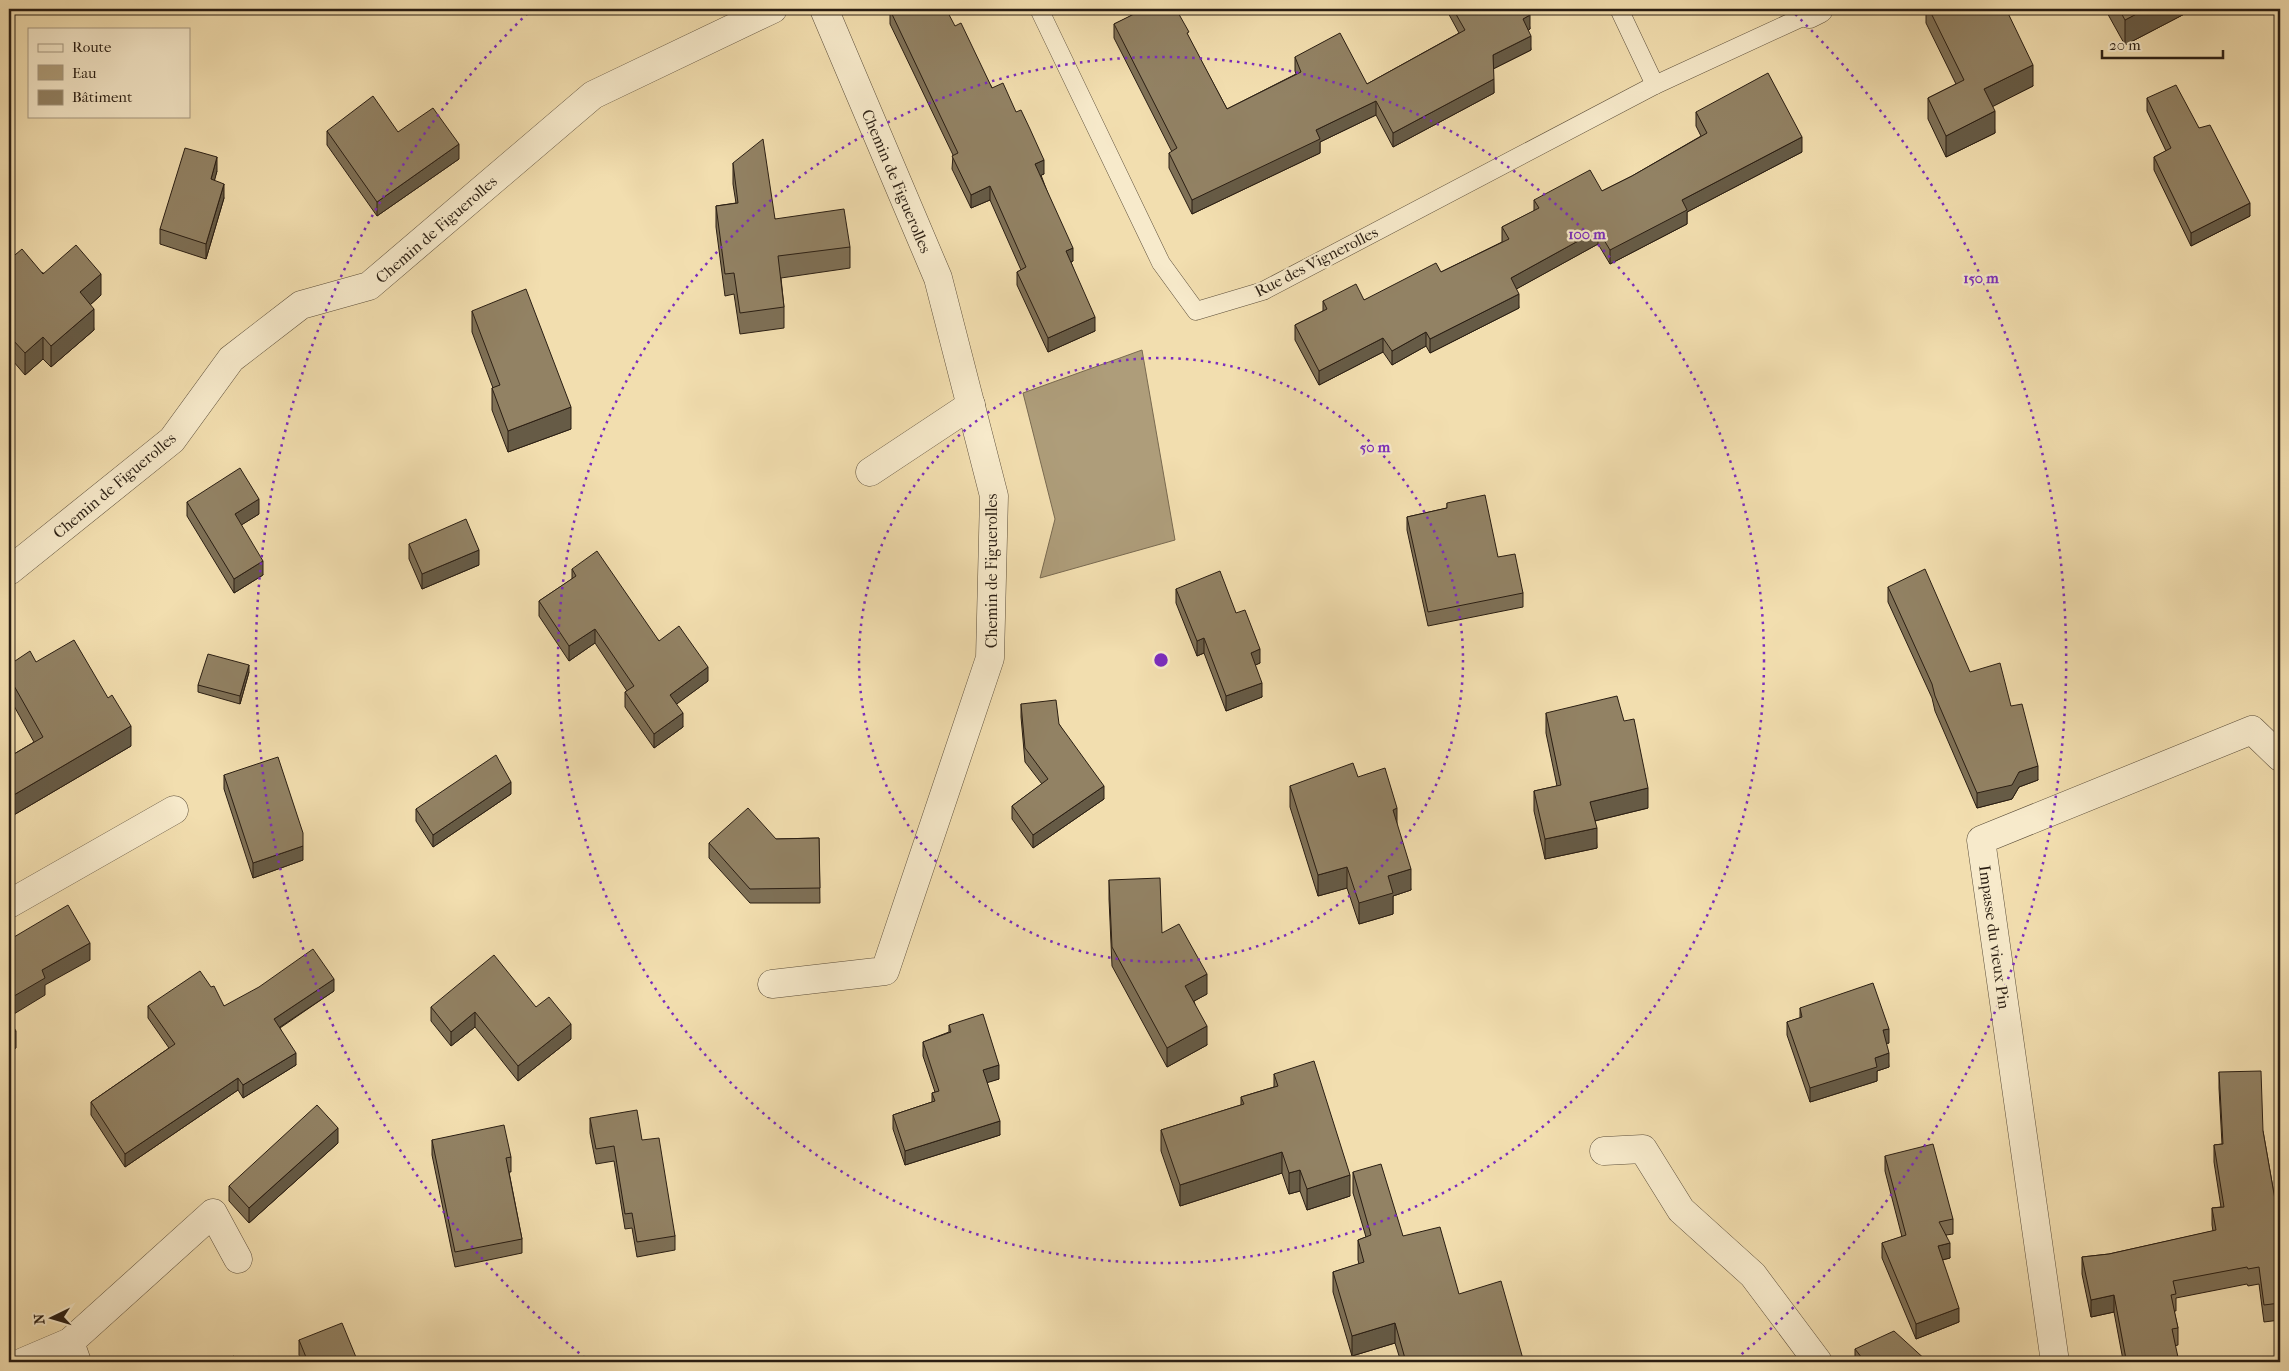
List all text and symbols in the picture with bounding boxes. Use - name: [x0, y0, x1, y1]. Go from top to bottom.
- legend: [28, 28, 190, 118]
- scale bar: [2102, 28, 2223, 60]
- text: 20 m: [2109, 36, 2141, 54]
- text: Route: [72, 38, 112, 56]
- text: Eau: [72, 64, 97, 82]
- text: Bâtiment: [72, 88, 133, 106]
- street label: Chemin de Figuerolles: [858, 106, 936, 256]
- street label: Chemin de Figuerolles: [372, 171, 501, 287]
- street label: Rue des Vignerolles: [1251, 222, 1381, 301]
- text: 100 m: [1568, 225, 1606, 243]
- text: 150 m: [1963, 269, 1999, 287]
- street label: Chemin de Figuerolles: [49, 428, 180, 542]
- text: 50 m: [1360, 438, 1391, 456]
- street label: Chemin de Figuerolles: [982, 494, 1001, 648]
- centre of rings: [1152, 651, 1170, 669]
- street label: Impasse du vieux Pin: [1975, 864, 2014, 1011]
- north arrow: [28, 1294, 78, 1344]
- text: N: [31, 1313, 48, 1325]

